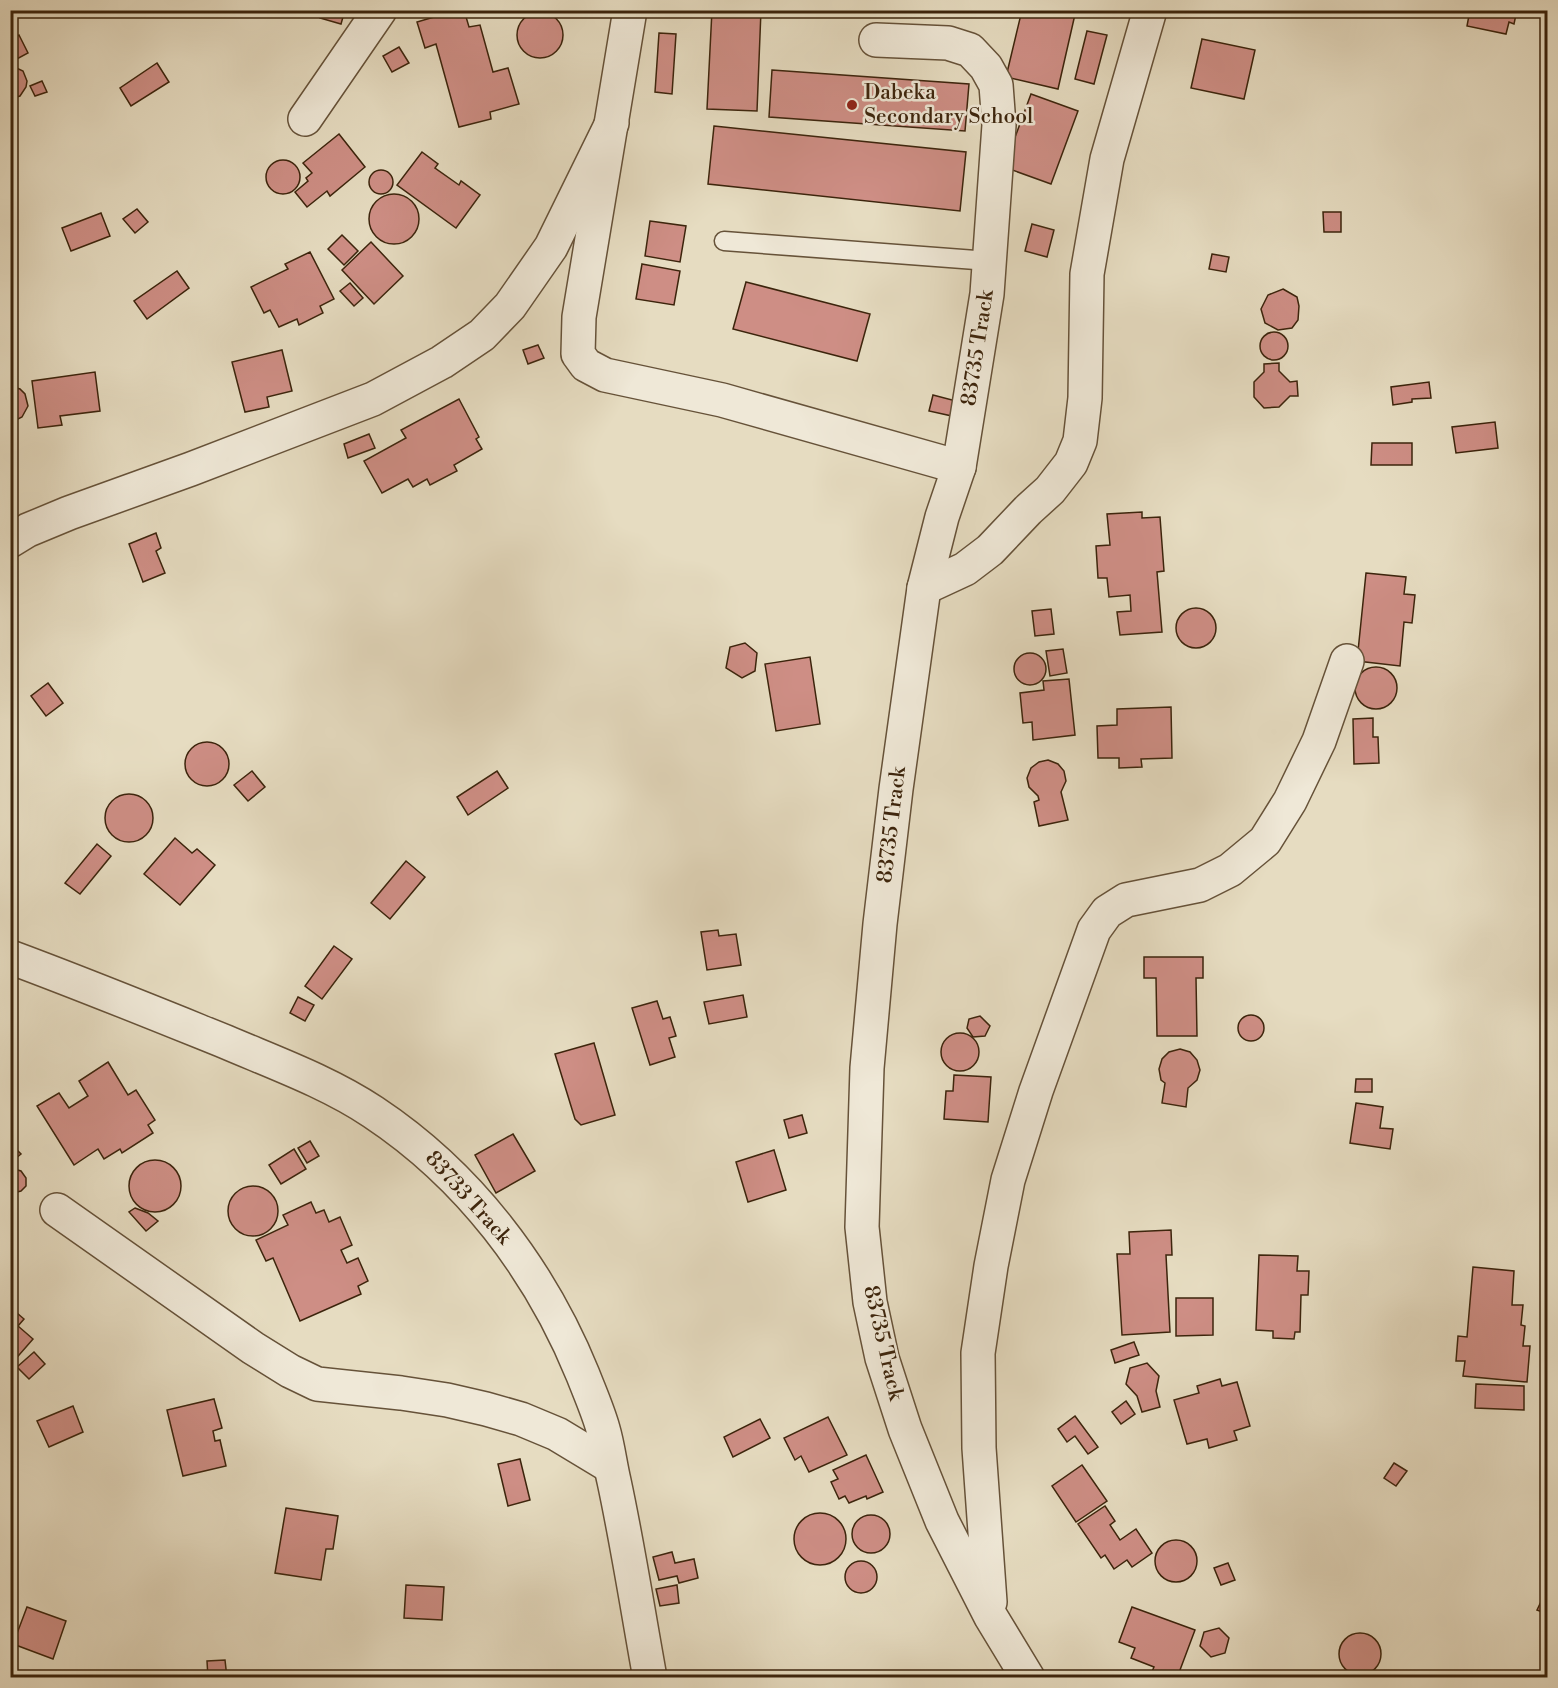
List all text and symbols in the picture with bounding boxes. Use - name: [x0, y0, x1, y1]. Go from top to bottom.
- place label: Dabeka Secondary School: [864, 80, 1033, 130]
- marker: Dabeka Secondary School: [845, 98, 859, 112]
- street label: 83735 Track: [956, 287, 1000, 408]
- street label: 83735 Track: [872, 764, 912, 885]
- street label: 83733 Track: [419, 1146, 518, 1251]
- street label: 83735 Track: [857, 1283, 909, 1404]

